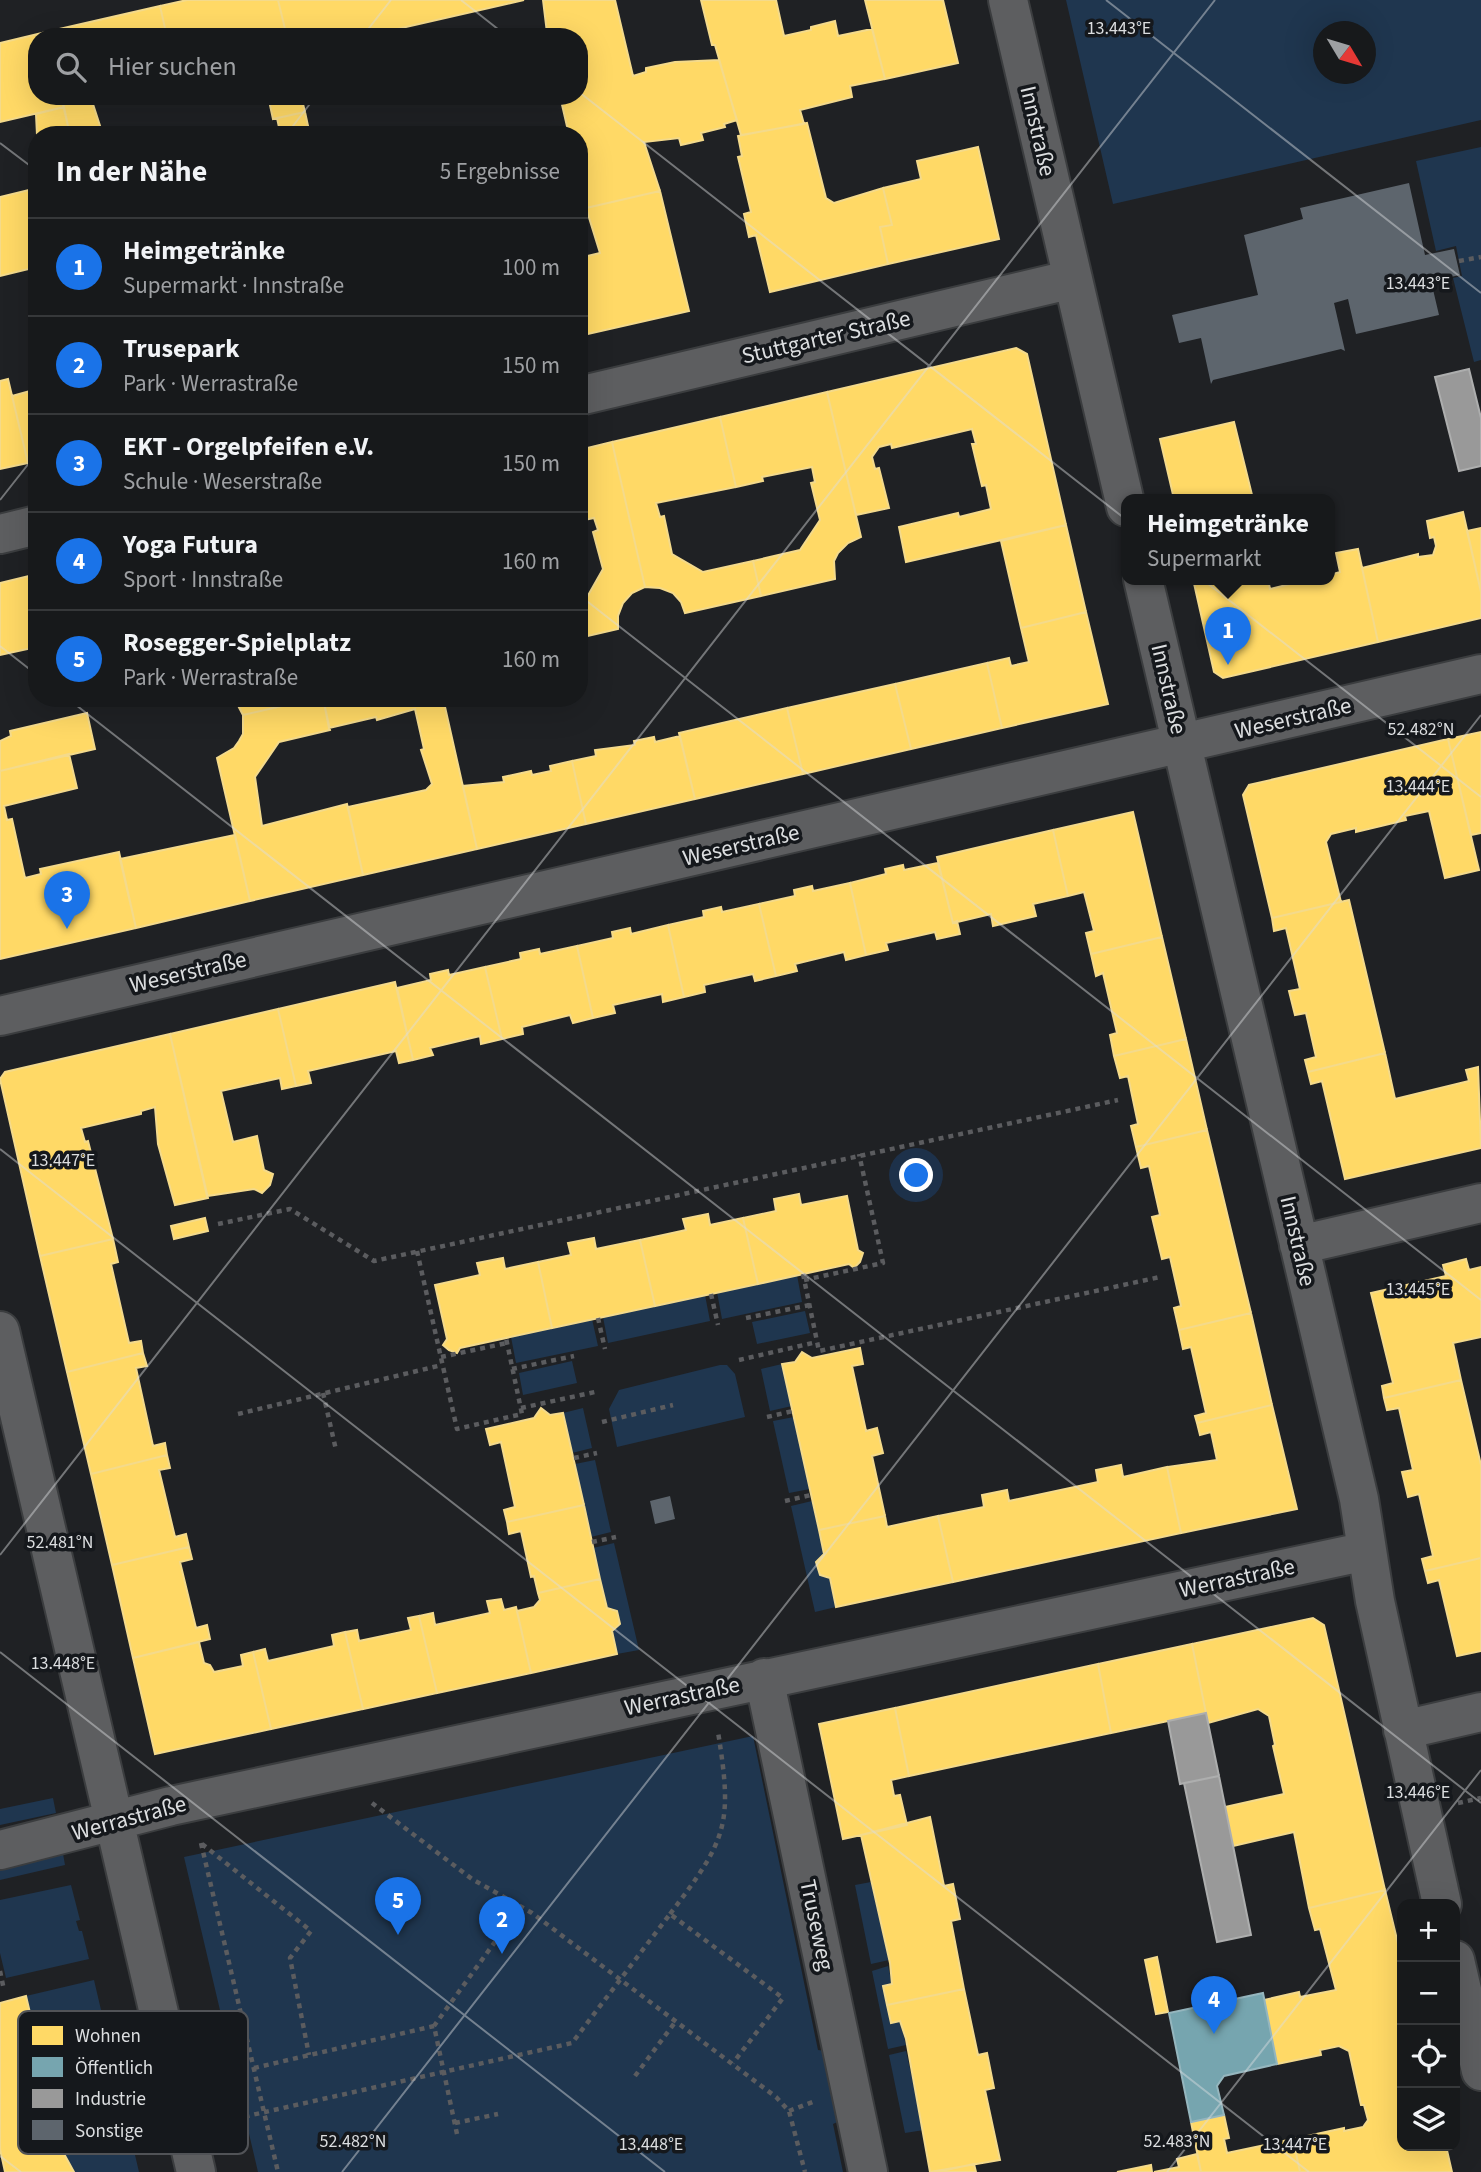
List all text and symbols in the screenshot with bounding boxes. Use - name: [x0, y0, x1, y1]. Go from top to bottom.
- text: 13.443°E: [1087, 16, 1151, 41]
- north arrow: [1313, 21, 1376, 84]
- search box: [28, 28, 588, 105]
- icon: search: [52, 48, 90, 86]
- text: Hier suchen: [108, 48, 237, 85]
- street label: Innstraße: [1012, 83, 1064, 179]
- text: In der Nähe: [56, 150, 207, 193]
- text: 5 Ergebnisse: [440, 155, 560, 188]
- text: Heimgetränke: [123, 232, 285, 269]
- text: 1: [73, 251, 85, 284]
- text: 100 m: [502, 251, 560, 284]
- text: Supermarkt · Innstraße: [123, 269, 344, 302]
- text: 13.443°E: [1386, 271, 1450, 296]
- street label: Stuttgarter Straße: [738, 302, 914, 372]
- text: Trusepark: [123, 330, 239, 367]
- text: 2: [73, 349, 85, 382]
- text: 150 m: [502, 349, 560, 382]
- text: Park · Werrastraße: [123, 367, 298, 400]
- text: EKT - Orgelpfeifen e.V.: [123, 428, 374, 465]
- text: 3: [73, 447, 85, 480]
- text: 150 m: [502, 447, 560, 480]
- text: Schule · Weserstraße: [123, 465, 322, 498]
- popup: [1121, 494, 1335, 585]
- text: Heimgetränke: [1147, 505, 1309, 542]
- text: Yoga Futura: [123, 526, 258, 563]
- text: Supermarkt: [1147, 542, 1261, 575]
- text: 4: [73, 545, 85, 578]
- text: 160 m: [502, 545, 560, 578]
- text: Sport · Innstraße: [123, 563, 283, 596]
- pin: 1: [1205, 607, 1251, 665]
- text: Rosegger-Spielplatz: [123, 624, 351, 661]
- street label: Innstraße: [1143, 641, 1195, 737]
- text: 5: [73, 643, 85, 676]
- text: 160 m: [502, 643, 560, 676]
- text: Park · Werrastraße: [123, 661, 298, 694]
- street label: Weserstraße: [1231, 689, 1355, 747]
- text: 52.482°N: [1388, 717, 1454, 742]
- text: 13.444°E: [1386, 774, 1450, 799]
- street label: Weserstraße: [679, 816, 803, 874]
- pin: 3: [44, 871, 90, 929]
- street label: Weserstraße: [126, 943, 250, 1001]
- text: 13.447°E: [31, 1148, 95, 1173]
- your location: [899, 1158, 933, 1192]
- street label: Innstraße: [1272, 1193, 1324, 1289]
- text: 13.445°E: [1386, 1277, 1450, 1302]
- text: 52.481°N: [27, 1530, 93, 1555]
- street label: Werrastraße: [1176, 1550, 1298, 1606]
- text: 13.448°E: [31, 1651, 95, 1676]
- street label: Werrastraße: [621, 1668, 743, 1724]
- text: 13.446°E: [1386, 1780, 1450, 1805]
- street label: Werrastraße: [68, 1787, 190, 1849]
- street label: Truseweg: [791, 1876, 843, 1974]
- pin: 5: [375, 1877, 421, 1935]
- pin: 2: [479, 1896, 525, 1954]
- map controls: [1397, 1899, 1460, 2151]
- button: +: [1397, 1899, 1460, 1962]
- button: −: [1397, 1962, 1460, 2025]
- pin: 4: [1191, 1976, 1237, 2034]
- legend: [18, 2011, 248, 2154]
- text: Wohnen: [75, 2023, 141, 2050]
- button: locate: [1397, 2025, 1460, 2088]
- text: Öffentlich: [75, 2055, 153, 2082]
- text: Industrie: [75, 2086, 146, 2113]
- button: layers: [1397, 2088, 1460, 2151]
- text: Sonstige: [75, 2118, 143, 2145]
- text: 52.482°N: [320, 2129, 386, 2154]
- text: 52.483°N: [1144, 2129, 1210, 2154]
- text: 13.448°E: [619, 2132, 683, 2157]
- text: 13.447°E: [1263, 2132, 1327, 2157]

